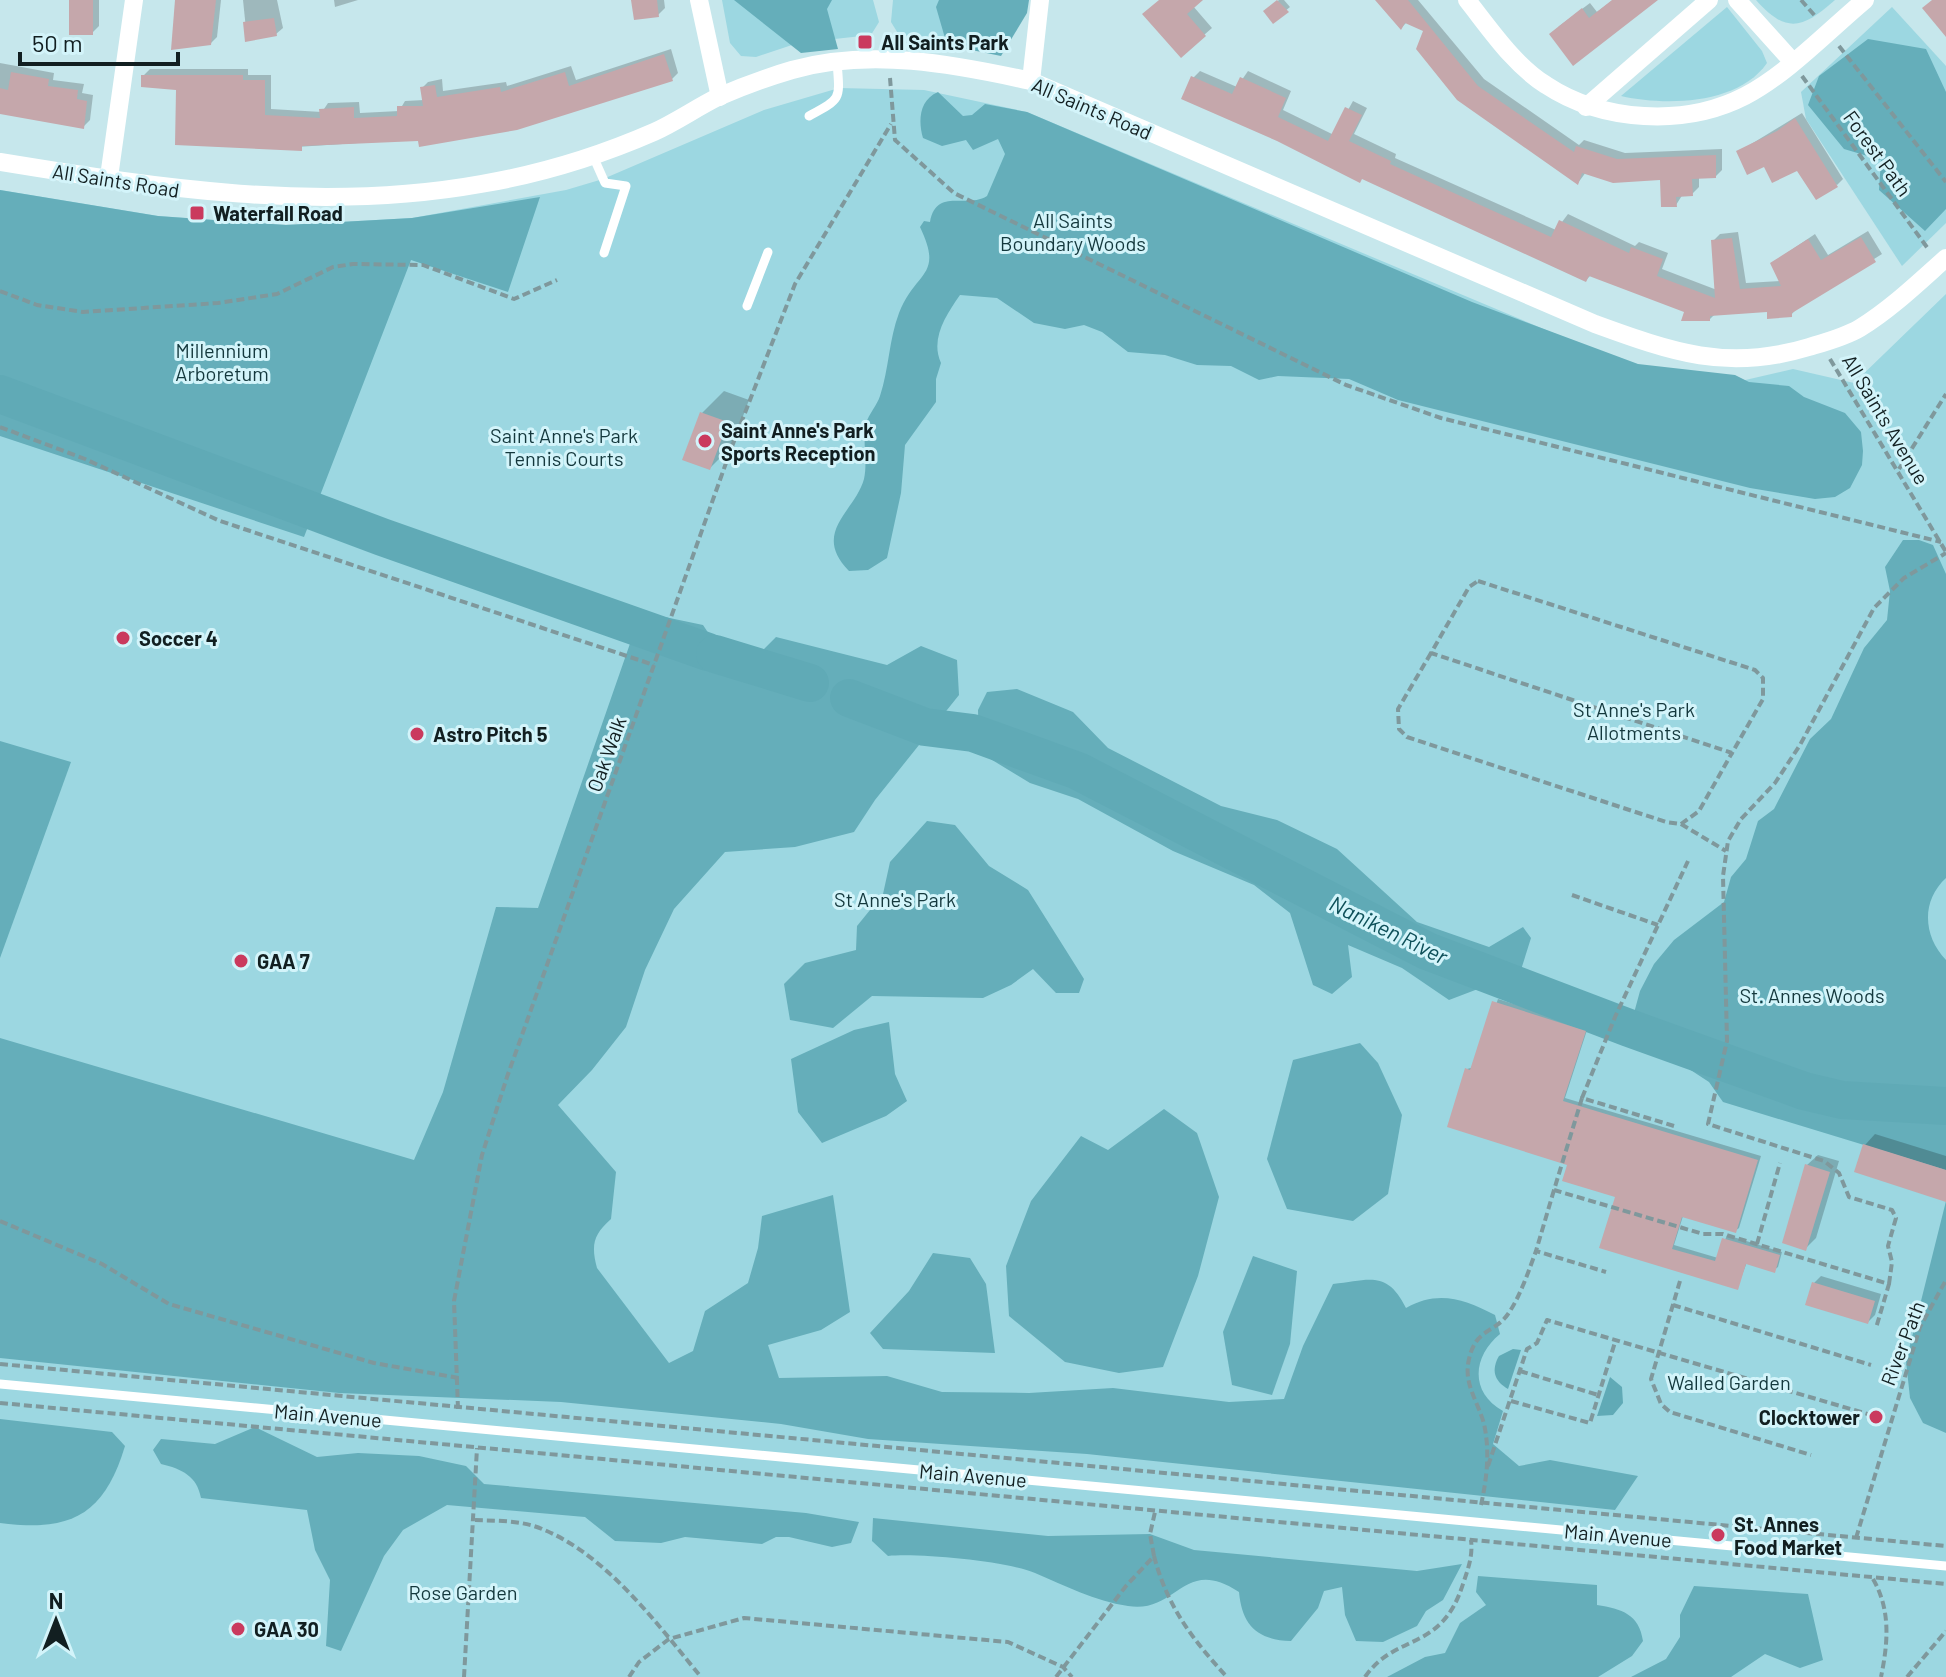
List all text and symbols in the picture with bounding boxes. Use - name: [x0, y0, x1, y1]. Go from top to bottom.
- scale bar: [20, 16, 178, 66]
- text: 50 m: [32, 28, 83, 57]
- place label: All Saints Park: [881, 30, 1009, 54]
- marker: All Saints Park: [856, 33, 874, 51]
- street label: All Saints Road: [1028, 72, 1156, 144]
- street label: Forest Path: [1839, 106, 1917, 200]
- street label: All Saints Road: [51, 158, 181, 202]
- place label: Waterfall Road: [213, 201, 343, 225]
- marker: Waterfall Road: [188, 204, 206, 222]
- park label: All Saints Boundary Woods: [1000, 208, 1146, 255]
- park label: Millennium Arboretum: [175, 338, 269, 385]
- street label: All Saints Avenue: [1838, 350, 1934, 488]
- place label: Saint Anne's Park Sports Reception: [721, 418, 876, 465]
- park label: Saint Anne's Park Tennis Courts: [490, 423, 638, 470]
- marker: Saint Anne's Park Sports Reception: [696, 432, 714, 450]
- place label: Soccer 4: [139, 626, 218, 650]
- marker: Soccer 4: [114, 629, 132, 647]
- park label: St Anne's Park Allotments: [1573, 697, 1695, 744]
- street label: Oak Walk: [581, 713, 631, 795]
- place label: Astro Pitch 5: [433, 722, 548, 746]
- marker: Astro Pitch 5: [408, 725, 426, 743]
- park label: St Anne's Park: [834, 887, 956, 911]
- water label: Naniken River: [1326, 889, 1453, 969]
- place label: GAA 7: [257, 949, 310, 973]
- marker: GAA 7: [232, 952, 250, 970]
- park label: St. Annes Woods: [1739, 983, 1885, 1007]
- street label: River Path: [1875, 1297, 1929, 1389]
- park label: Walled Garden: [1667, 1370, 1791, 1394]
- street label: Main Avenue: [273, 1398, 383, 1432]
- place label: Clocktower: [1759, 1405, 1860, 1429]
- marker: Clocktower: [1867, 1408, 1885, 1426]
- street label: Main Avenue: [918, 1458, 1028, 1492]
- place label: St. Annes Food Market: [1734, 1512, 1842, 1559]
- street label: Main Avenue: [1563, 1518, 1673, 1552]
- marker: St. Annes Food Market: [1709, 1526, 1727, 1544]
- park label: Rose Garden: [408, 1580, 518, 1604]
- north arrow: [16, 1581, 96, 1661]
- text: N: [49, 1587, 63, 1613]
- place label: GAA 30: [254, 1617, 319, 1641]
- marker: GAA 30: [229, 1620, 247, 1638]

